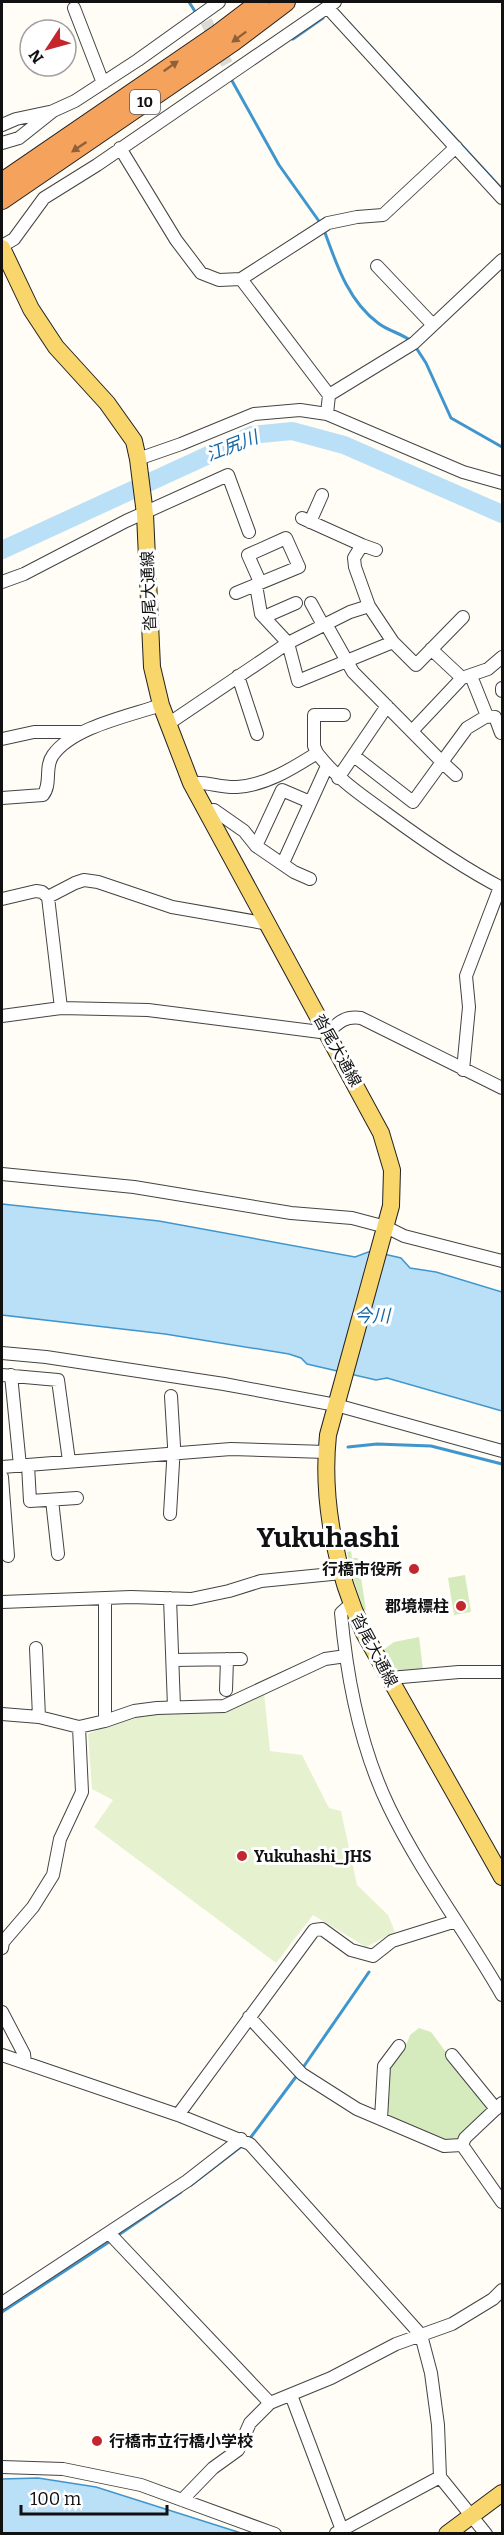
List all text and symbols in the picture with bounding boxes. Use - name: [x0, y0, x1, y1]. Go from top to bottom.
- north arrow: [18, 18, 78, 78]
- one-way arrow: [232, 30, 247, 42]
- text: N: [25, 46, 48, 67]
- one-way arrow: [163, 60, 179, 72]
- road number: 10: [130, 90, 160, 114]
- one-way arrow: [71, 141, 87, 153]
- water label: 江尻川: [203, 425, 263, 466]
- street label: 沓尾大通線: [138, 551, 159, 631]
- street label: 沓尾大通線: [310, 1011, 365, 1090]
- water label: 今川: [354, 1305, 392, 1327]
- district label: Yukuhashi: [257, 1521, 399, 1554]
- place label: 行橋市役所: [322, 1560, 402, 1579]
- marker: 行橋市役所: [407, 1562, 421, 1576]
- place label: 郡境標柱: [385, 1597, 449, 1616]
- marker: 郡境標柱: [454, 1599, 468, 1613]
- street label: 沓尾大通線: [347, 1610, 402, 1690]
- place label: Yukuhashi_JHS: [254, 1847, 372, 1866]
- marker: Yukuhashi_JHS: [235, 1849, 249, 1863]
- place label: 行橋市立行橋小学校: [109, 2432, 253, 2451]
- marker: 行橋市立行橋小学校: [90, 2434, 104, 2448]
- scale bar: [21, 2478, 166, 2516]
- text: 100 m: [30, 2488, 81, 2510]

